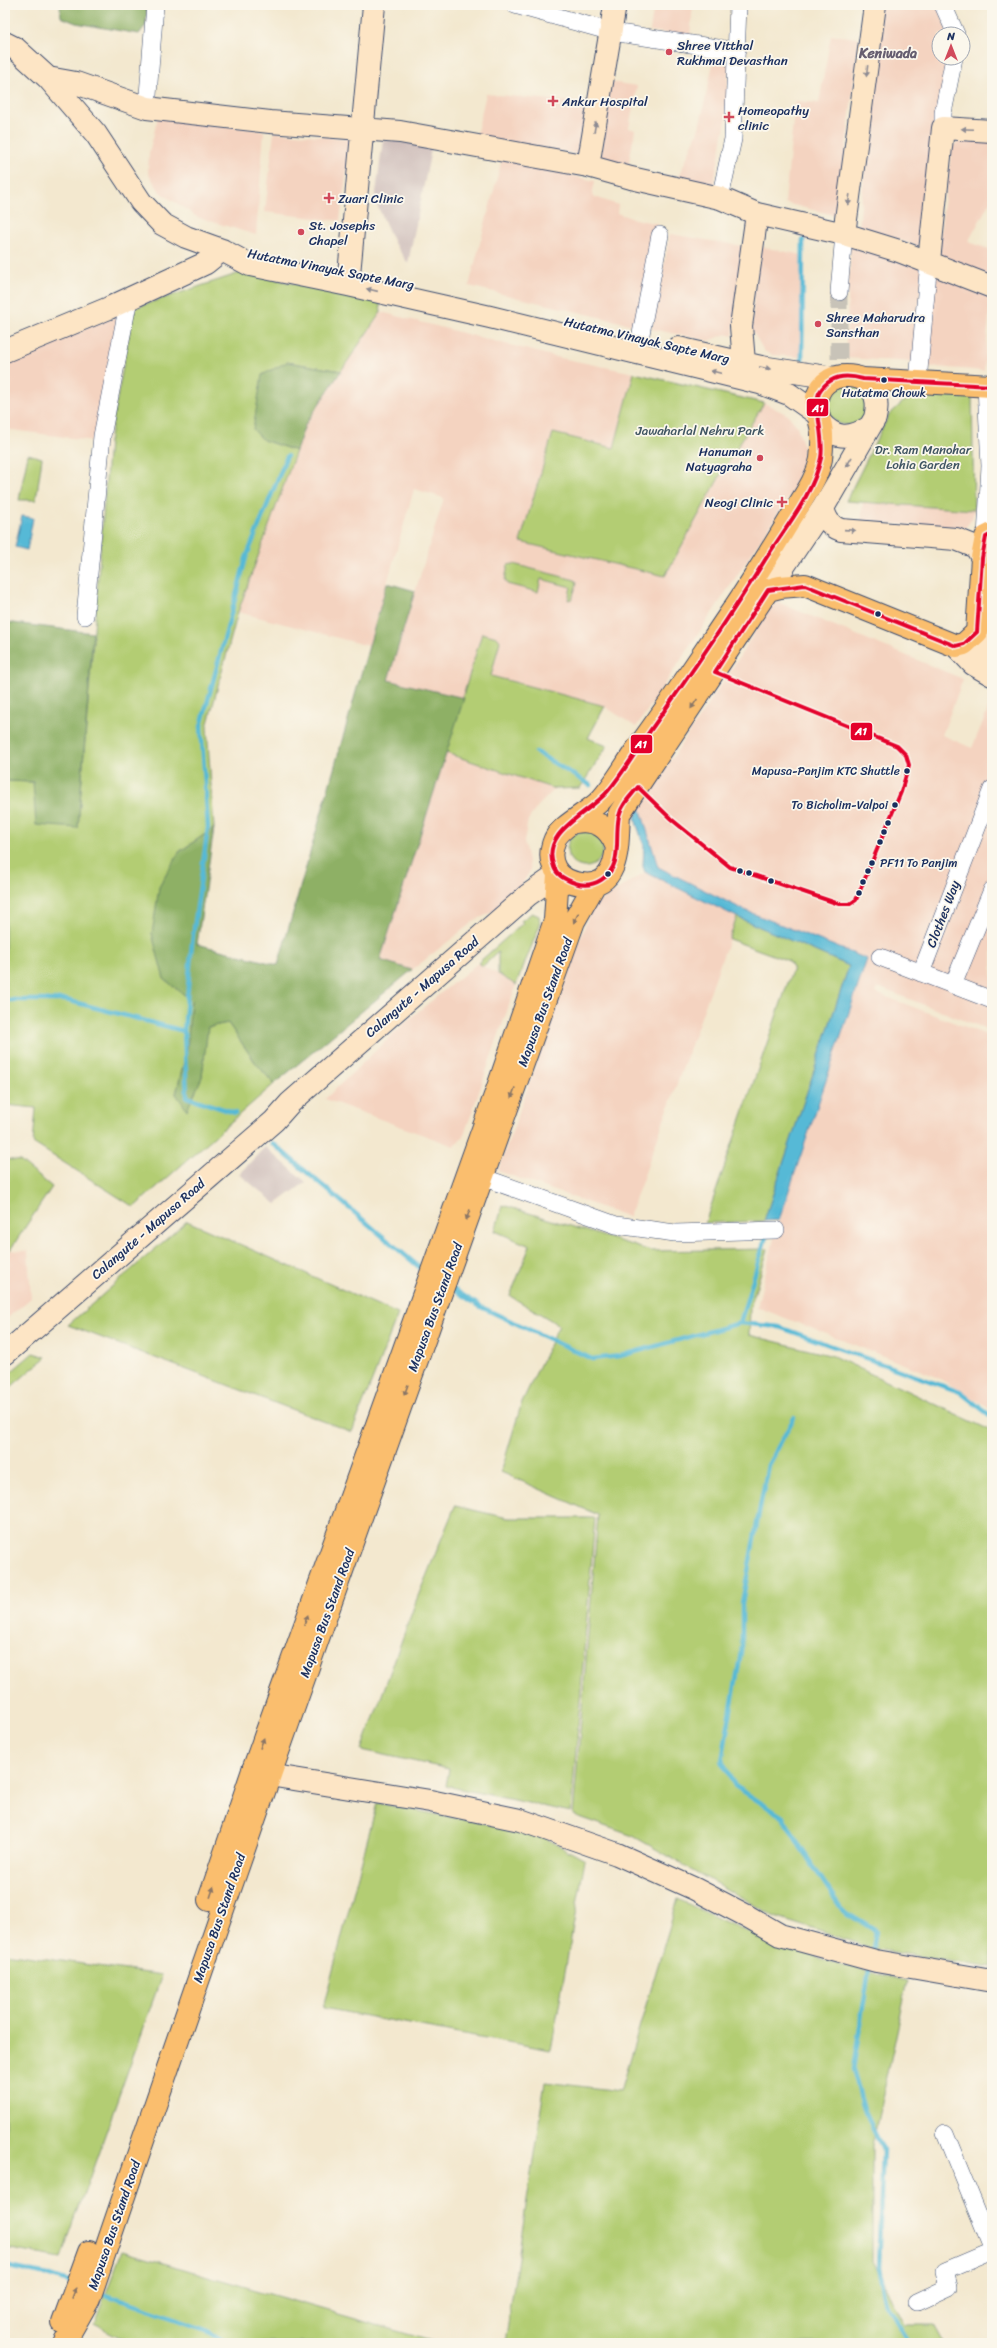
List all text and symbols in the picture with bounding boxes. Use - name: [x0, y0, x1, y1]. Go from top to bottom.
- north arrow: [931, 26, 971, 66]
- text: N: [946, 27, 955, 46]
- place label: Shree Vitthal Rukhmai Devasthan: [677, 34, 788, 72]
- district label: Keniwada: [858, 41, 917, 66]
- marker: Shree Vitthal Rukhmai Devasthan: [664, 47, 674, 57]
- one-way arrow: [863, 65, 870, 78]
- place label: Ankur Hospital: [561, 90, 648, 113]
- marker: Ankur Hospital: [547, 95, 559, 107]
- place label: Homeopathy clinic: [738, 99, 809, 137]
- marker: Homeopathy clinic: [723, 111, 735, 123]
- one-way arrow: [592, 121, 598, 133]
- one-way arrow: [960, 126, 973, 132]
- place label: Zuari Clinic: [338, 187, 404, 210]
- marker: Zuari Clinic: [323, 192, 335, 204]
- one-way arrow: [846, 194, 852, 206]
- place label: St. Josephs Chapel: [309, 214, 375, 252]
- marker: St. Josephs Chapel: [296, 227, 306, 237]
- street label: Hutatma Vinayak Sapte Marg: [246, 242, 417, 297]
- one-way arrow: [366, 287, 378, 293]
- place label: Shree Maharudra Sansthan: [826, 306, 926, 344]
- street label: Hutatma Vinayak Sapte Marg: [562, 310, 732, 370]
- marker: Shree Maharudra Sansthan: [813, 319, 823, 329]
- one-way arrow: [759, 365, 772, 371]
- one-way arrow: [710, 369, 722, 375]
- marker: Hutatma Chowk: [879, 375, 889, 385]
- place label: Hutatma Chowk: [842, 382, 926, 404]
- line badge: A1: [806, 398, 829, 417]
- text: A1: [811, 399, 824, 418]
- park label: Jawaharlal Nehru Park: [635, 419, 764, 442]
- park label: Dr. Ram Manohar Lohia Garden: [875, 438, 972, 476]
- place label: Hanuman Natyagraha: [686, 440, 752, 478]
- marker: Hanuman Natyagraha: [755, 453, 765, 463]
- one-way arrow: [845, 456, 852, 468]
- place label: Neogi Clinic: [705, 491, 774, 514]
- marker: Neogi Clinic: [776, 496, 788, 508]
- one-way arrow: [844, 527, 856, 534]
- unlabelled marker: [873, 609, 883, 619]
- one-way arrow: [690, 699, 698, 709]
- line badge: A1: [850, 722, 873, 741]
- text: A1: [854, 722, 867, 741]
- line badge: A1: [630, 734, 653, 754]
- text: A1: [634, 735, 647, 754]
- place label: Mapusa-Panjim KTC Shuttle: [752, 760, 900, 782]
- marker: Mapusa-Panjim KTC Shuttle: [902, 766, 912, 776]
- place label: To Bicholim-Valpoi: [791, 794, 889, 816]
- marker: To Bicholim-Valpoi: [890, 800, 900, 810]
- unlabelled marker: [883, 818, 893, 828]
- unlabelled marker: [879, 827, 889, 837]
- unlabelled marker: [875, 837, 885, 847]
- place label: PF11 To Panjim: [880, 852, 958, 874]
- marker: PF11 To Panjim: [867, 858, 877, 868]
- unlabelled marker: [735, 866, 745, 876]
- unlabelled marker: [863, 866, 873, 876]
- unlabelled marker: [744, 868, 754, 878]
- unlabelled marker: [603, 869, 613, 879]
- unlabelled marker: [766, 876, 776, 886]
- unlabelled marker: [858, 877, 868, 887]
- street label: Clothes Way: [920, 877, 966, 951]
- unlabelled marker: [854, 888, 864, 898]
- one-way arrow: [573, 912, 579, 924]
- street label: Calangute - Mapusa Road: [360, 930, 485, 1043]
- street label: Mapusa Bus Stand Road: [511, 933, 579, 1070]
- one-way arrow: [509, 1087, 515, 1099]
- street label: Calangute - Mapusa Road: [86, 1172, 211, 1285]
- one-way arrow: [465, 1209, 471, 1221]
- street label: Mapusa Bus Stand Road: [401, 1238, 469, 1375]
- one-way arrow: [403, 1384, 409, 1396]
- street label: Mapusa Bus Stand Road: [293, 1544, 361, 1681]
- one-way arrow: [303, 1614, 309, 1626]
- one-way arrow: [260, 1736, 266, 1748]
- street label: Mapusa Bus Stand Road: [186, 1849, 252, 1986]
- one-way arrow: [209, 1886, 215, 1898]
- street label: Mapusa Bus Stand Road: [81, 2156, 147, 2293]
- one-way arrow: [71, 2287, 77, 2299]

